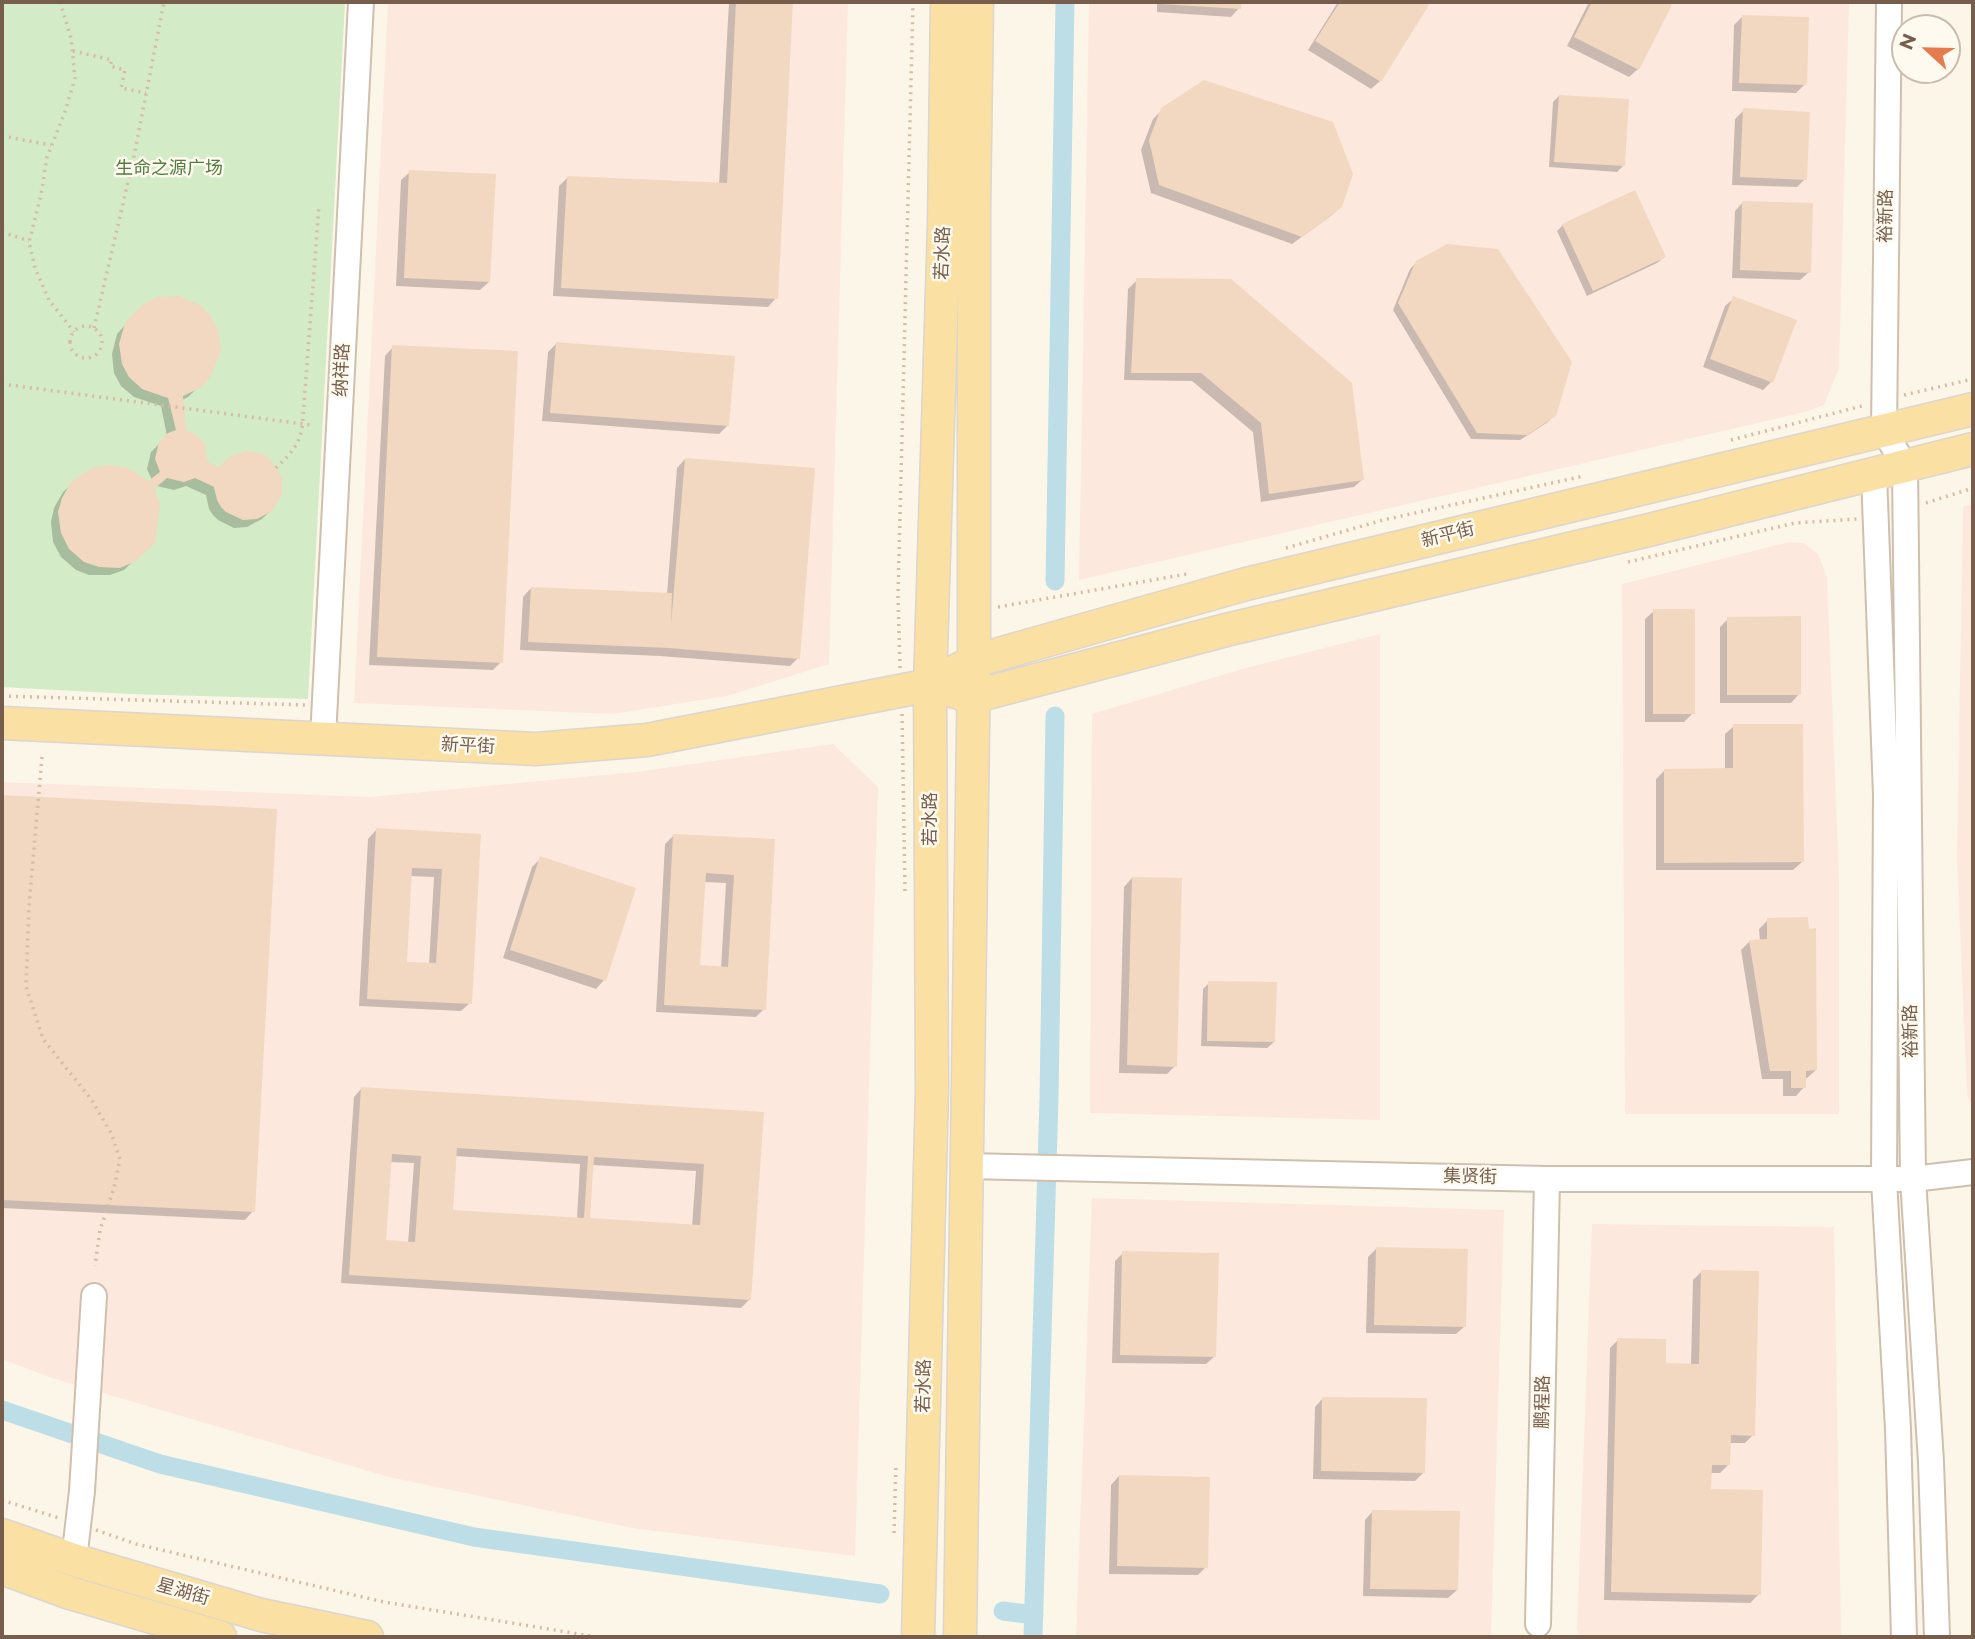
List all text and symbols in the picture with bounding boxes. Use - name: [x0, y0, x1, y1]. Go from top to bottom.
- north arrow: [1891, 14, 1961, 84]
- text: N: [1894, 30, 1921, 53]
- park label: 生命之源广场: [115, 158, 223, 180]
- street label: 裕新路: [1875, 189, 1897, 243]
- street label: 若水路: [931, 226, 955, 280]
- street label: 纳祥路: [330, 342, 354, 398]
- street label: 新平街: [1419, 518, 1477, 552]
- street label: 新平街: [440, 734, 496, 758]
- street label: 若水路: [920, 792, 942, 846]
- street label: 裕新路: [1900, 1004, 1922, 1058]
- street label: 集贤街: [1443, 1166, 1497, 1188]
- street label: 若水路: [913, 1359, 935, 1413]
- street label: 鹏程路: [1532, 1375, 1554, 1429]
- street label: 星湖街: [154, 1574, 212, 1610]

